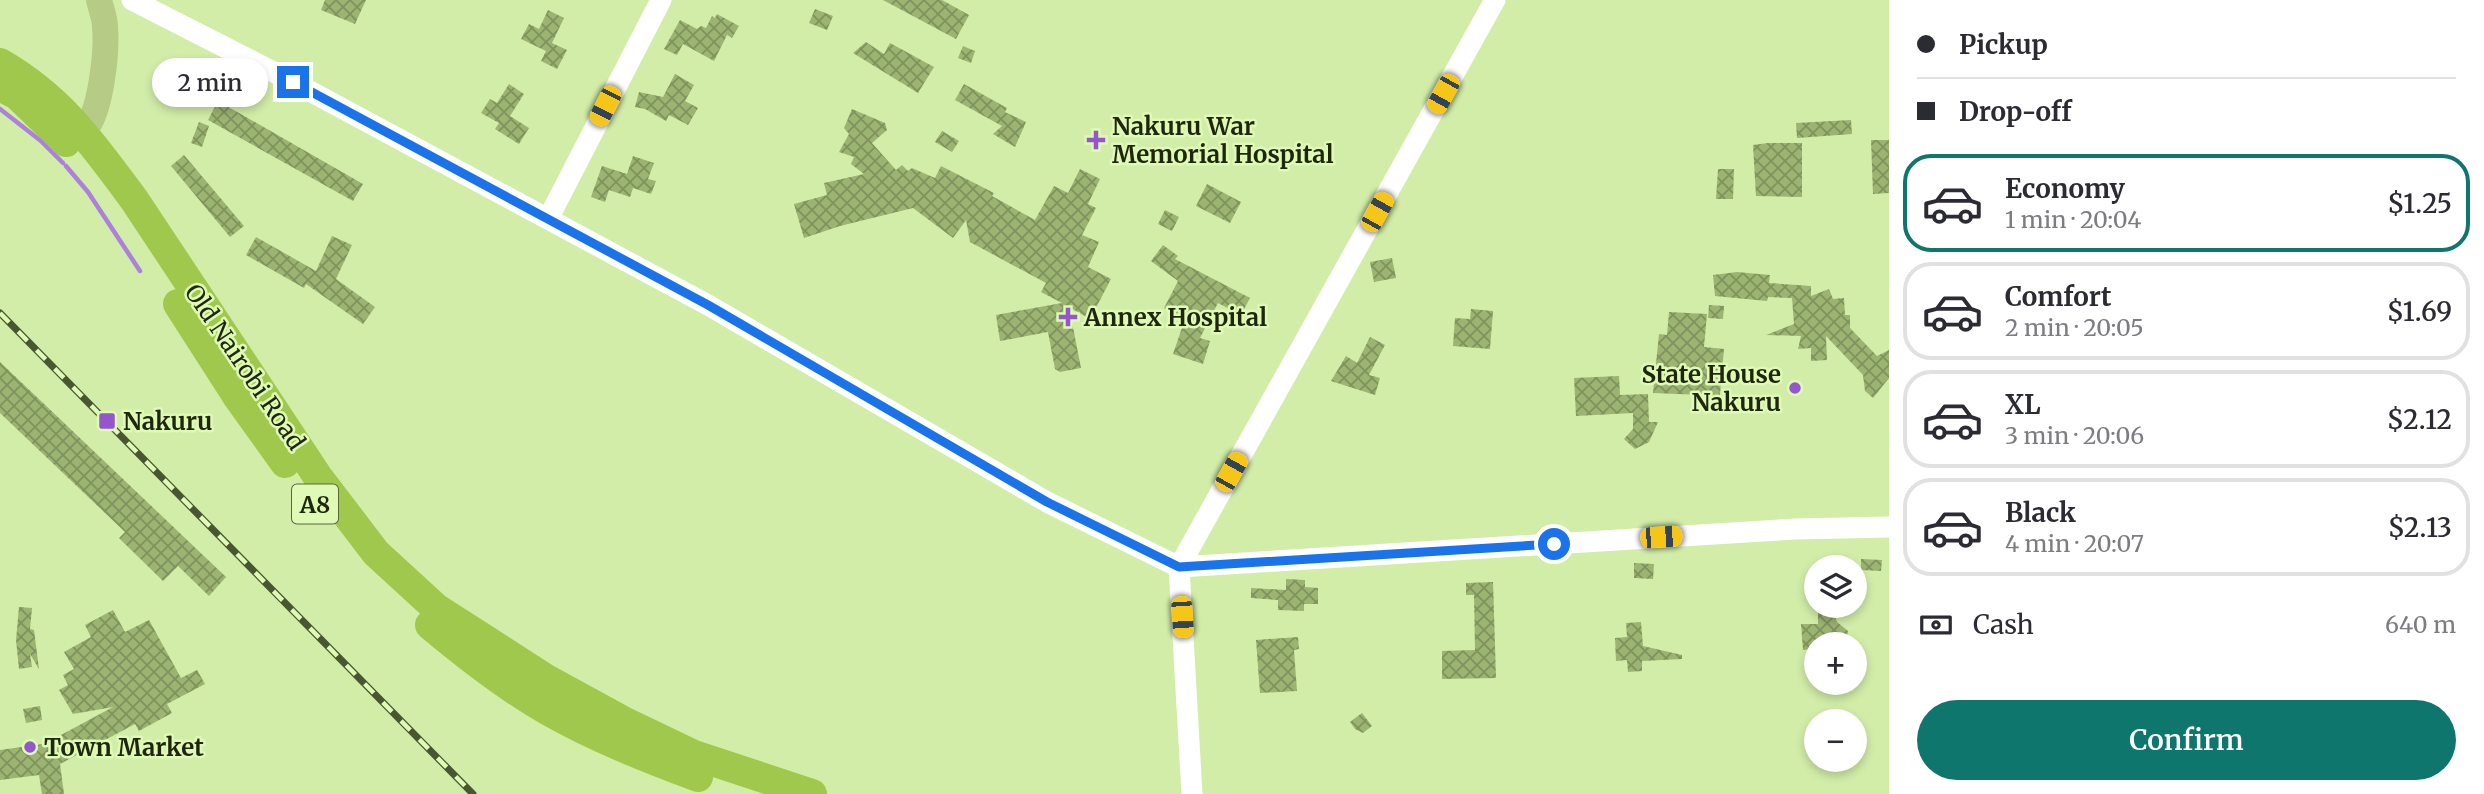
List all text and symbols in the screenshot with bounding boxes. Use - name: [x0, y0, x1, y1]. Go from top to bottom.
- text: Pickup: [1959, 28, 2048, 61]
- callout: 2 min: [153, 57, 268, 106]
- route end: [277, 66, 309, 98]
- text: 2 min: [178, 68, 242, 97]
- car: [1424, 71, 1463, 117]
- car: [587, 83, 624, 129]
- text: Drop-off: [1959, 95, 2072, 128]
- place label: Nakuru War Memorial Hospital: [1112, 111, 1334, 170]
- marker: Nakuru War Memorial Hospital: [1086, 130, 1106, 150]
- icon: car: [1921, 172, 1984, 235]
- text: Economy: [2005, 172, 2125, 205]
- text: $1.25: [2387, 187, 2452, 220]
- car: [1358, 189, 1397, 235]
- text: 1 min · 20:04: [2005, 205, 2142, 234]
- street label: Old Nairobi Road: [178, 278, 312, 456]
- icon: car: [1921, 280, 1984, 343]
- text: Comfort: [2005, 280, 2111, 313]
- text: $1.69: [2387, 295, 2452, 328]
- place label: Annex Hospital: [1083, 302, 1267, 333]
- marker: Annex Hospital: [1058, 307, 1078, 327]
- text: 2 min · 20:05: [2005, 313, 2144, 342]
- place label: State House Nakuru: [1642, 359, 1781, 418]
- marker: State House Nakuru: [1787, 380, 1803, 396]
- icon: car: [1921, 388, 1984, 451]
- text: XL: [2005, 388, 2041, 421]
- text: $2.12: [2387, 403, 2452, 436]
- place label: Nakuru: [123, 406, 212, 437]
- marker: Nakuru: [97, 411, 117, 431]
- text: 3 min · 20:06: [2005, 421, 2144, 450]
- car: [1212, 449, 1251, 495]
- road number: A8: [292, 484, 338, 524]
- icon: car: [1921, 496, 1984, 559]
- text: Black: [2005, 496, 2076, 529]
- text: $2.13: [2388, 511, 2452, 544]
- car: [1640, 525, 1683, 549]
- route start: [1538, 528, 1570, 560]
- text: 4 min · 20:07: [2005, 529, 2144, 558]
- map controls: [1804, 555, 1867, 772]
- button: layers: [1804, 555, 1867, 618]
- car: [1171, 595, 1194, 639]
- icon: cash: [1917, 606, 1955, 644]
- text: Cash: [1973, 608, 2034, 641]
- text: 640 m: [2385, 610, 2456, 639]
- button: +: [1804, 632, 1867, 695]
- button: Confirm: [1917, 700, 2456, 780]
- button: −: [1804, 709, 1867, 772]
- place label: Town Market: [44, 732, 204, 763]
- marker: Town Market: [22, 739, 38, 755]

